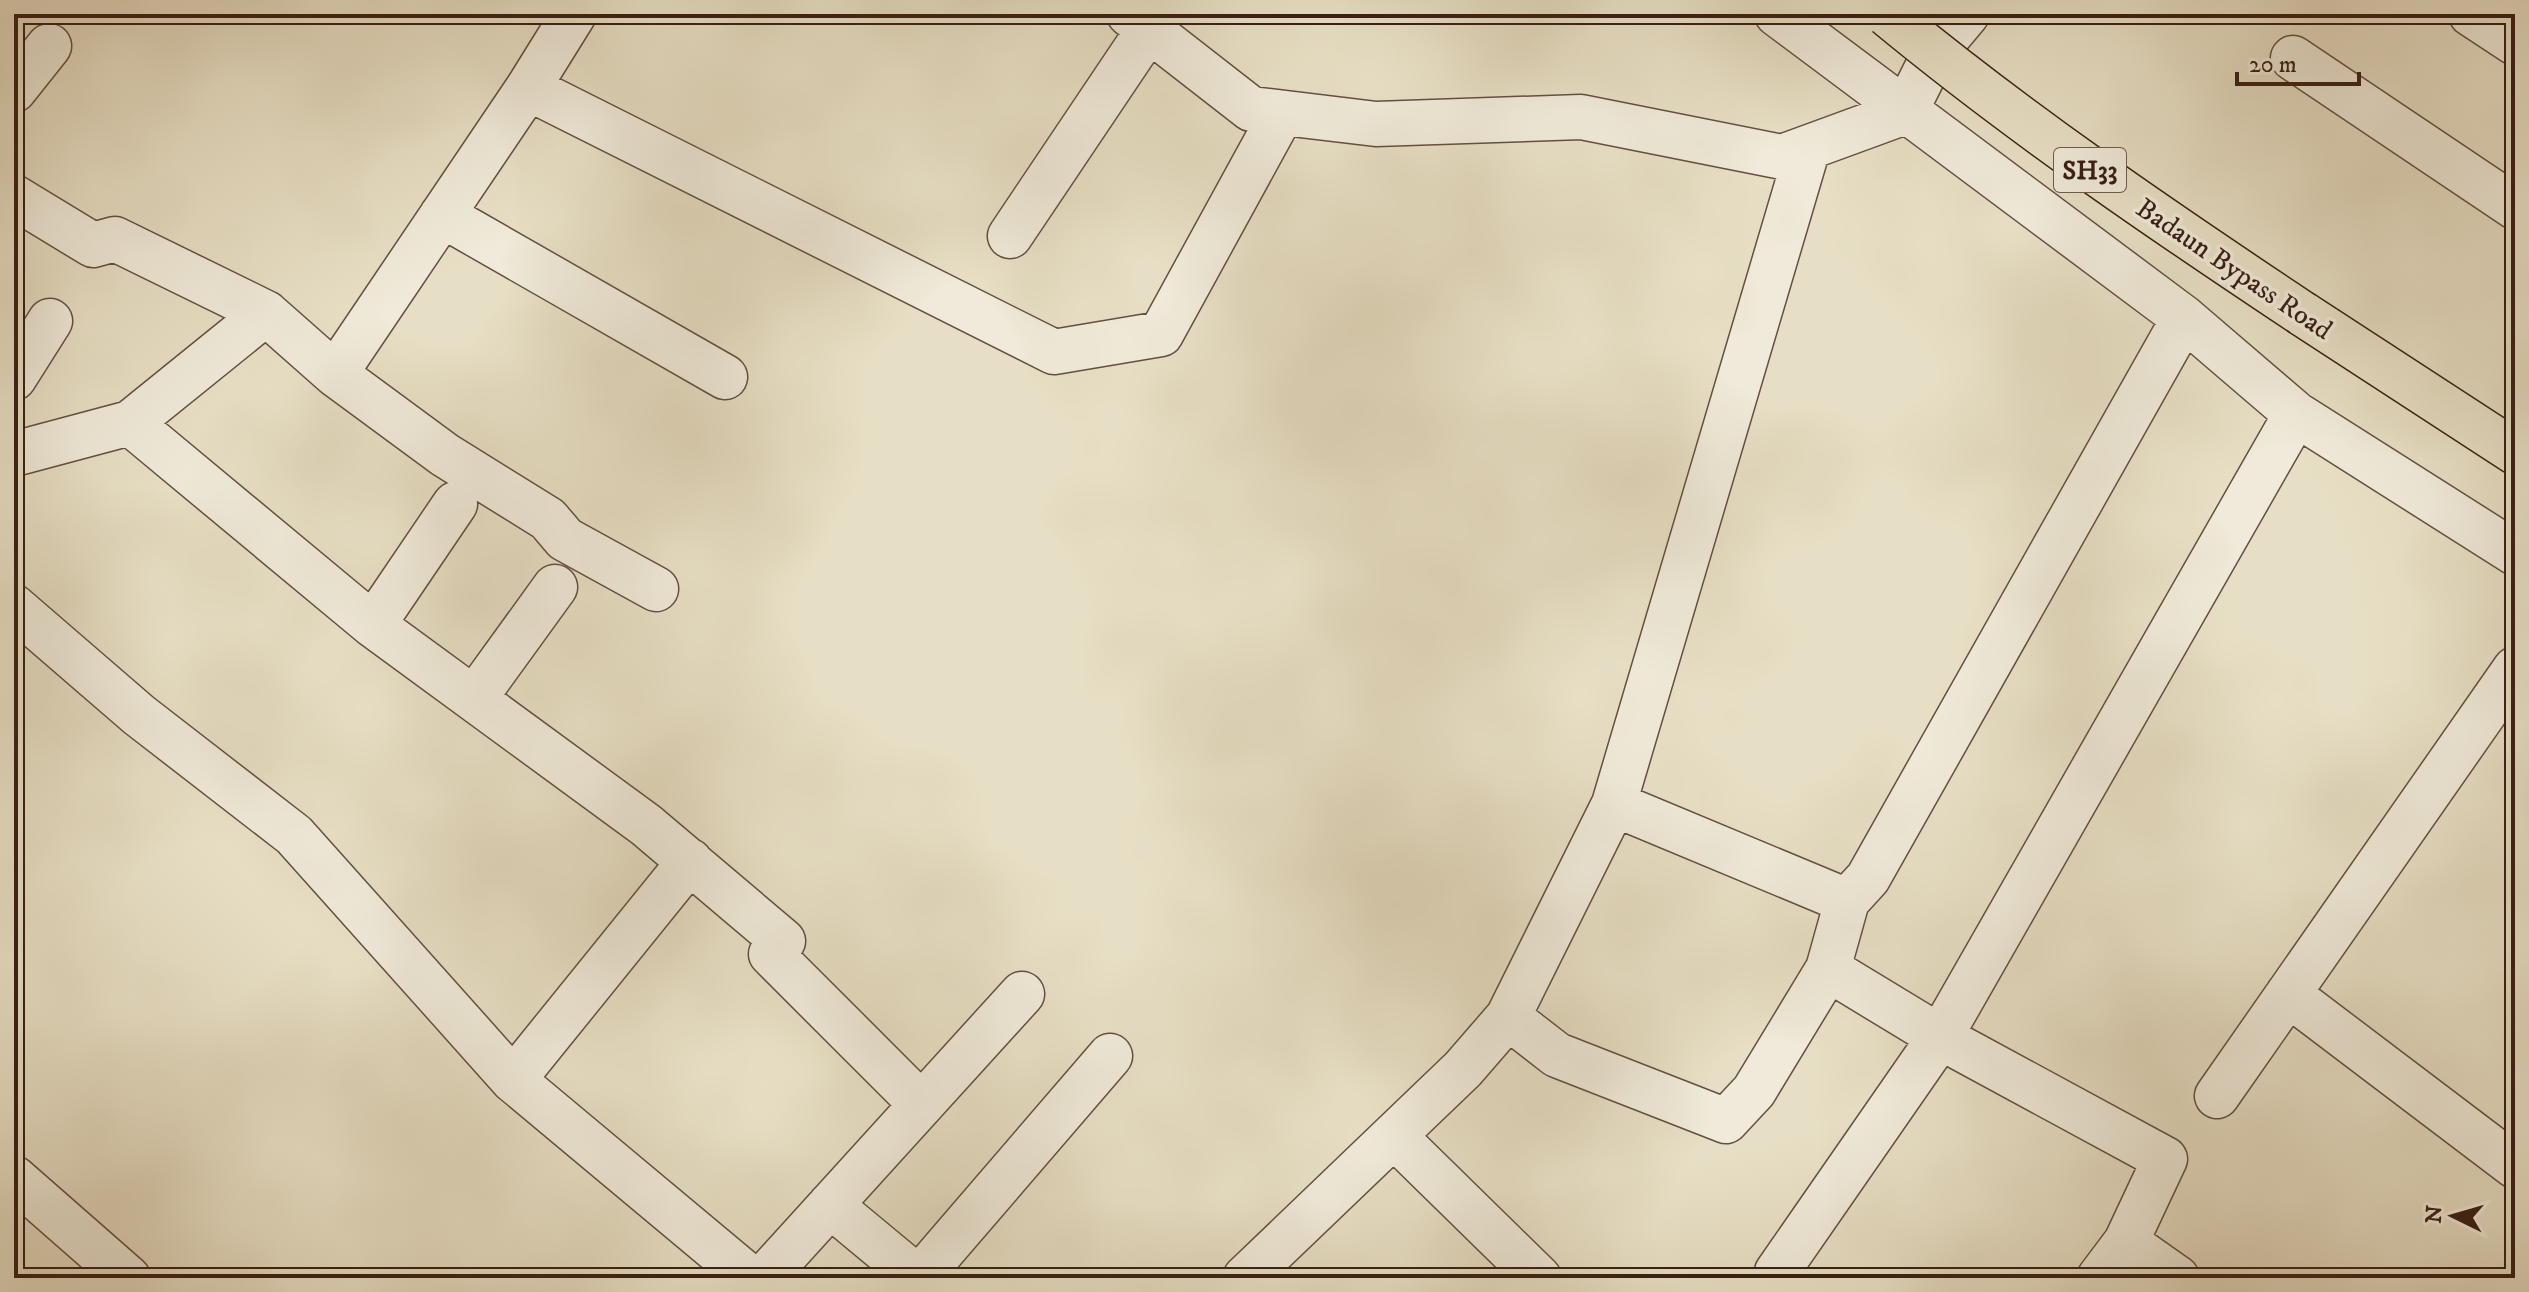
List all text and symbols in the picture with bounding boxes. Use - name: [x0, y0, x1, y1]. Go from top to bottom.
- scale bar: [2237, 36, 2359, 86]
- text: 20 m: [2249, 50, 2297, 80]
- road number: SH33: [2054, 148, 2126, 192]
- street label: Badaun Bypass Road: [2129, 191, 2339, 348]
- north arrow: [2413, 1176, 2493, 1256]
- text: N: [2420, 1204, 2449, 1225]

